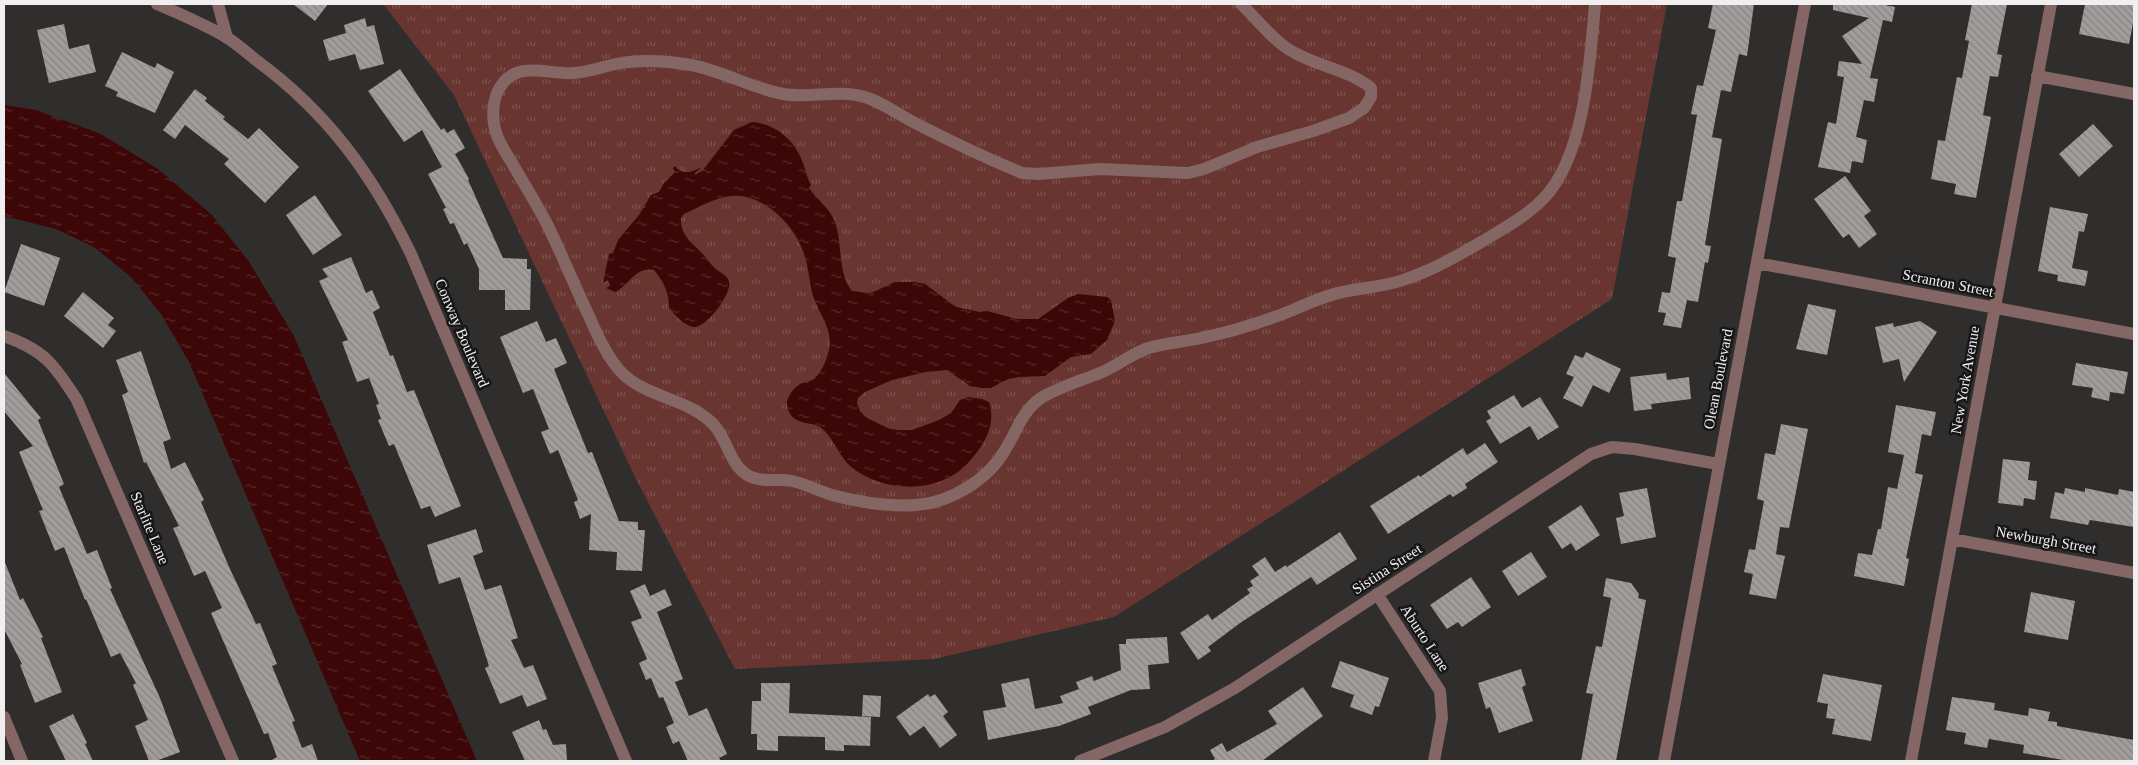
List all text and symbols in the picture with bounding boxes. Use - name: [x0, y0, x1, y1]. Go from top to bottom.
- street label: Scranton Street: [1901, 266, 1996, 300]
- street label: Conway Boulevard: [432, 276, 492, 390]
- street label: New York Avenue: [1948, 324, 1982, 435]
- street label: Olean Boulevard: [1700, 327, 1736, 431]
- street label: Starlite Lane: [128, 489, 173, 567]
- street label: Newburgh Street: [1994, 523, 2098, 557]
- street label: Sistina Street: [1349, 540, 1425, 597]
- street label: Aburto Lane: [1398, 602, 1453, 675]

